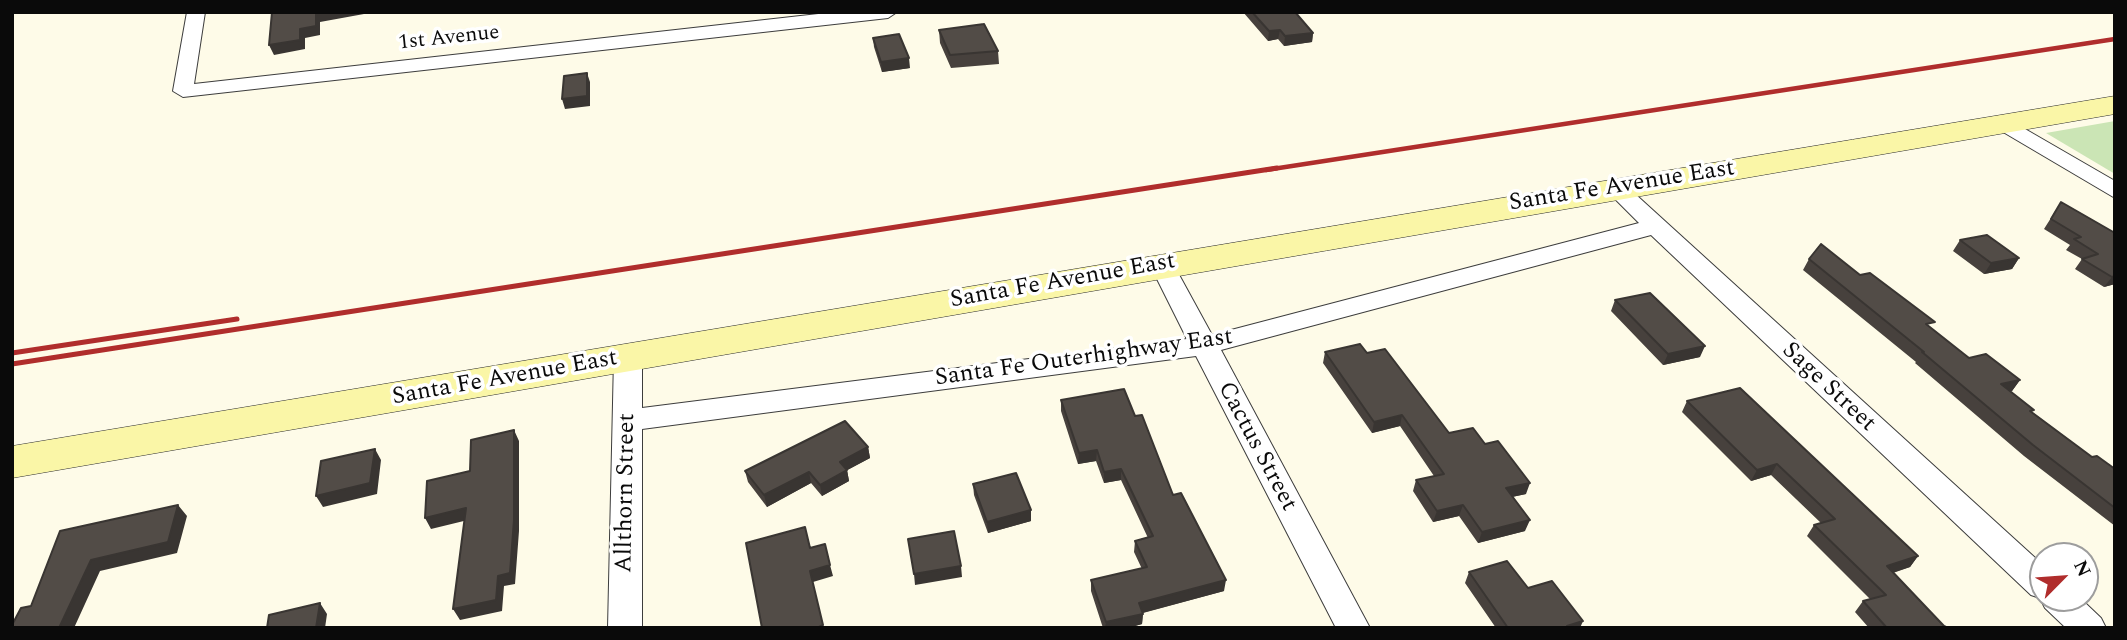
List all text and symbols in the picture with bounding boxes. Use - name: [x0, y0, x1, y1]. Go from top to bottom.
- street label: 1st Avenue: [397, 21, 501, 57]
- street label: Santa Fe Avenue East: [1507, 155, 1737, 219]
- street label: Santa Fe Avenue East: [948, 248, 1178, 316]
- street label: Santa Fe Outerhighway East: [933, 324, 1235, 394]
- street label: Sage Street: [1775, 337, 1881, 439]
- street label: Santa Fe Avenue East: [390, 345, 620, 413]
- street label: Cactus Street: [1210, 378, 1302, 516]
- street label: Allthorn Street: [611, 413, 643, 573]
- north arrow: [2029, 542, 2099, 612]
- text: N: [2065, 556, 2098, 582]

